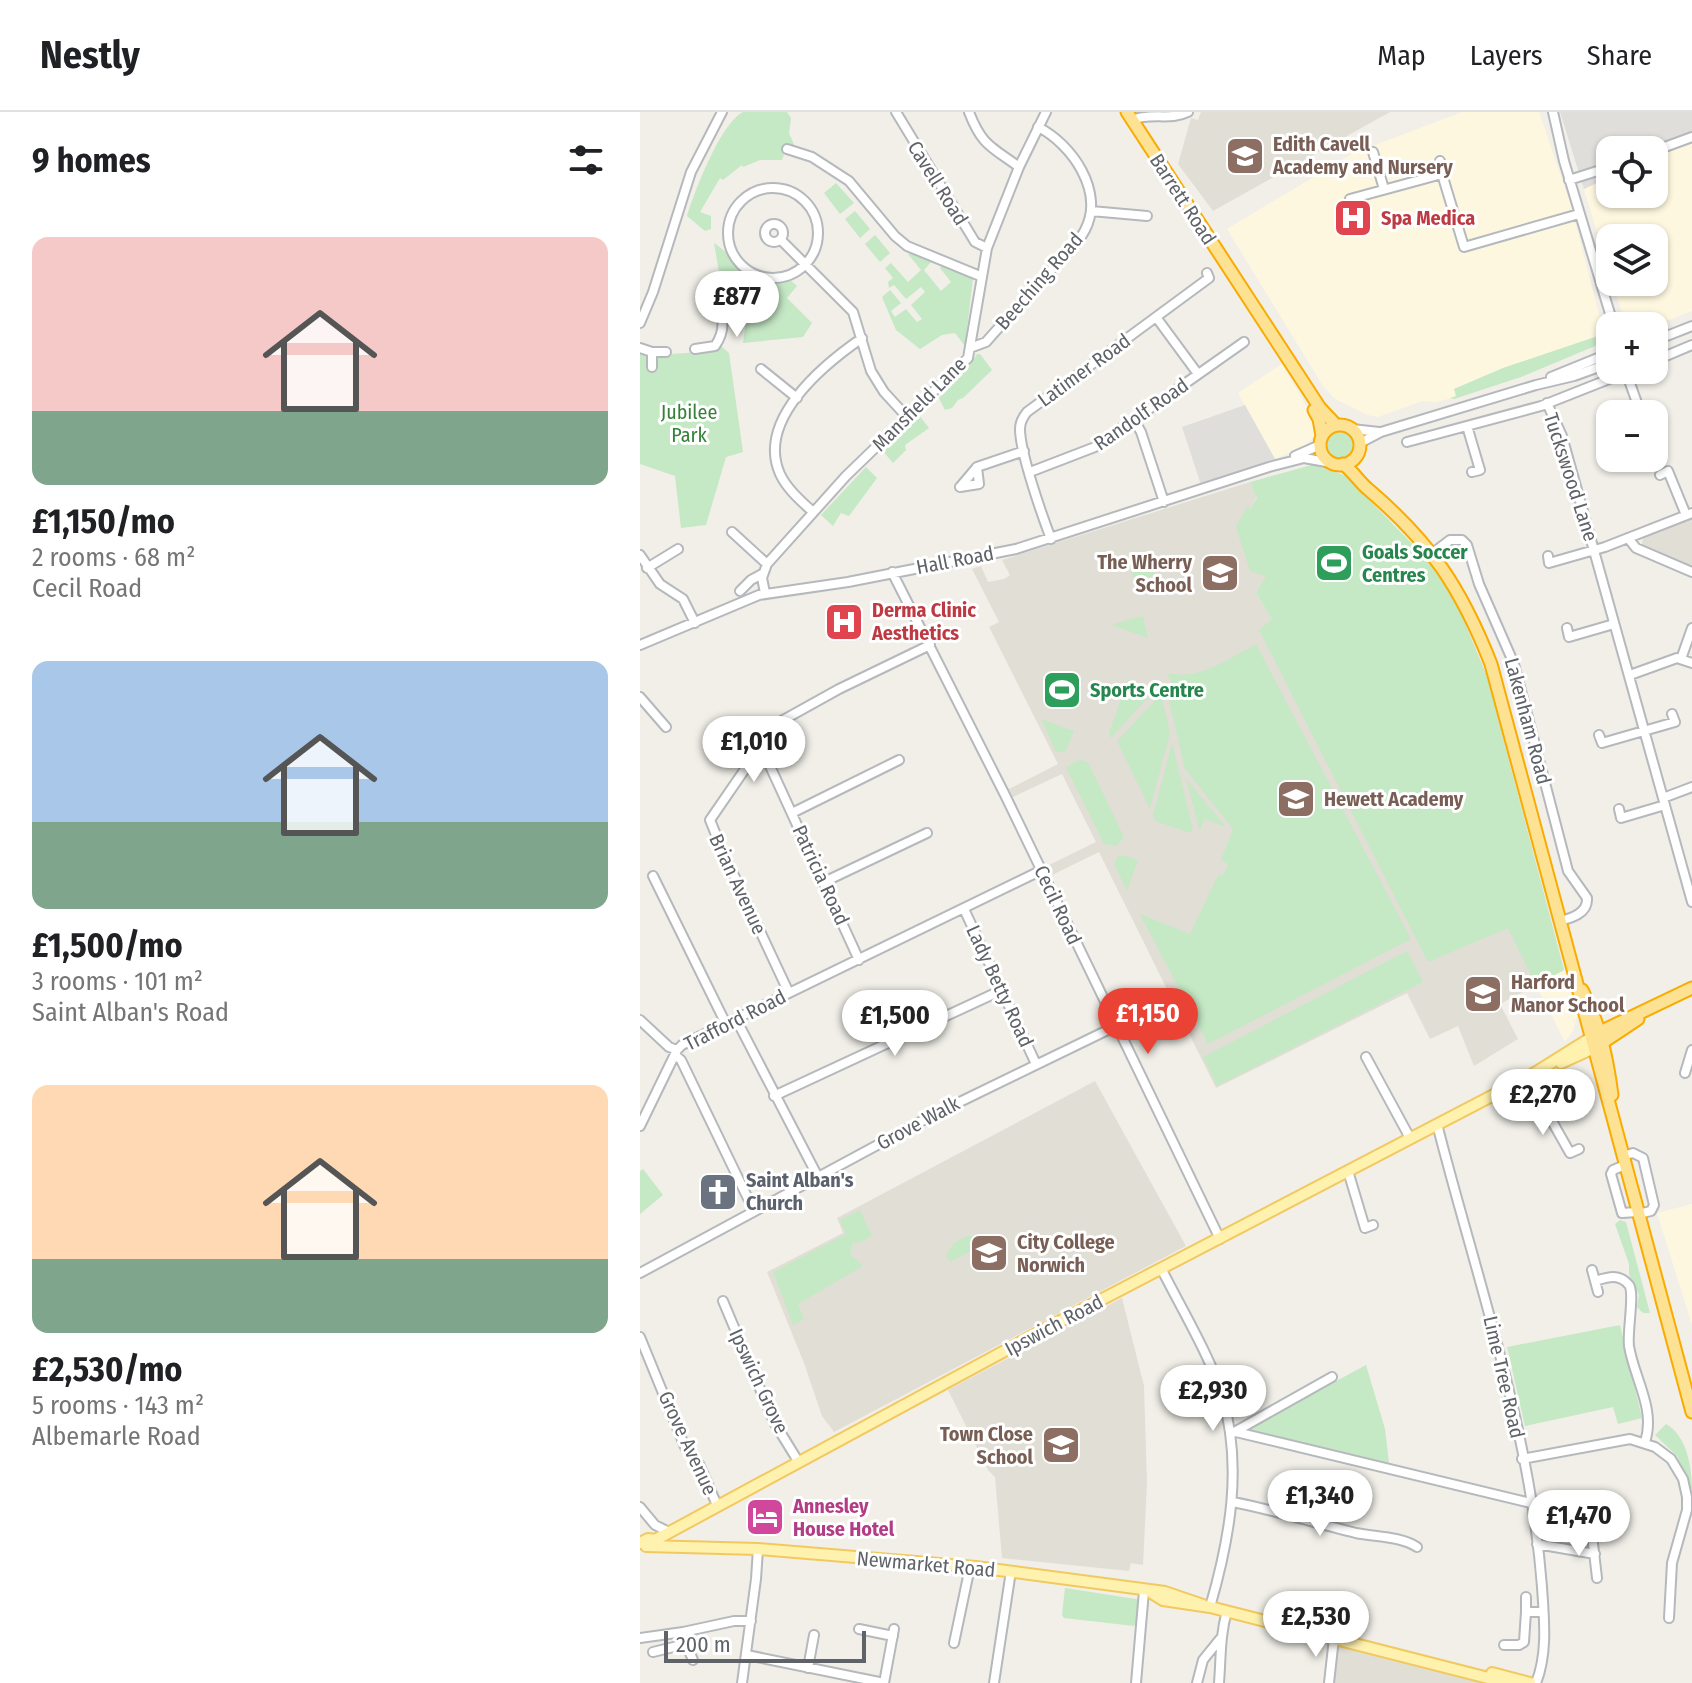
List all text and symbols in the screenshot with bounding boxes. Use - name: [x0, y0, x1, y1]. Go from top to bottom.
- text: Nestly: [40, 32, 140, 78]
- text: Map: [1377, 39, 1426, 72]
- text: Layers: [1470, 39, 1543, 72]
- text: Share: [1587, 39, 1652, 72]
- place label: Edith Cavell Academy and Nursery: [1272, 132, 1453, 179]
- school or university icon: Edith Cavell Academy and Nursery: [1224, 135, 1266, 177]
- street label: Cavell Road: [903, 136, 973, 230]
- map controls: [1596, 136, 1668, 472]
- button: locate: [1596, 136, 1668, 208]
- icon: filters: [564, 138, 608, 182]
- text: 9 homes: [32, 140, 151, 181]
- street label: Barrett Road: [1145, 149, 1221, 249]
- hospital icon: Spa Medica: [1332, 197, 1374, 239]
- place label: Spa Medica: [1381, 206, 1475, 230]
- button: layers: [1596, 224, 1668, 296]
- street label: Beeching Road: [990, 227, 1088, 335]
- pin: £877: [690, 271, 784, 339]
- text: £877: [713, 281, 761, 312]
- icon: home: [248, 289, 392, 433]
- button: +: [1596, 312, 1668, 384]
- street label: Latimer Road: [1033, 328, 1135, 412]
- street label: Mansfield Lane: [867, 352, 971, 456]
- street label: Randolf Road: [1089, 373, 1193, 455]
- park label: Jubilee Park: [661, 400, 717, 447]
- button: −: [1596, 400, 1668, 472]
- street label: Tuckswood Lane: [1539, 410, 1603, 544]
- text: £1,150/mo: [32, 501, 175, 542]
- place label: Goals Soccer Centres: [1362, 540, 1468, 587]
- street label: Hall Road: [914, 541, 996, 579]
- text: 2 rooms · 68 m²: [32, 542, 195, 573]
- sports icon: Goals Soccer Centres: [1313, 542, 1355, 584]
- place label: The Wherry School: [1097, 550, 1193, 597]
- school or university icon: The Wherry School: [1199, 552, 1241, 594]
- text: Cecil Road: [32, 573, 142, 604]
- place label: Derma Clinic Aesthetics: [871, 598, 976, 645]
- hospital icon: Derma Clinic Aesthetics: [823, 601, 865, 643]
- street label: Lakenham Road: [1500, 655, 1556, 787]
- sports icon: Sports Centre: [1041, 669, 1083, 711]
- place label: Sports Centre: [1090, 678, 1204, 702]
- icon: home: [248, 713, 392, 857]
- pin: £1,010: [689, 716, 819, 784]
- text: £1,010: [720, 726, 788, 757]
- school or university icon: Hewett Academy: [1275, 778, 1317, 820]
- place label: Hewett Academy: [1324, 787, 1464, 811]
- street label: Patricia Road: [787, 821, 855, 929]
- street label: Brian Avenue: [704, 830, 772, 938]
- street label: Cecil Road: [1029, 862, 1087, 948]
- street label: Lady Betty Road: [961, 921, 1039, 1051]
- text: £1,500/mo: [32, 925, 183, 966]
- text: 3 rooms · 101 m²: [32, 966, 203, 997]
- place label: Harford Manor School: [1511, 970, 1625, 1017]
- school or university icon: Harford Manor School: [1462, 973, 1504, 1015]
- street label: Trafford Road: [680, 984, 790, 1056]
- pin: £1,150: [1083, 988, 1213, 1056]
- pin: £1,500: [830, 990, 960, 1058]
- text: Saint Alban's Road: [32, 997, 229, 1028]
- text: £1,150: [1116, 998, 1180, 1029]
- text: £1,500: [860, 1000, 930, 1031]
- pin: £2,270: [1478, 1069, 1608, 1137]
- text: £2,270: [1509, 1079, 1577, 1110]
- street label: Grove Walk: [872, 1091, 964, 1155]
- icon: home: [248, 1137, 392, 1281]
- place label: Saint Alban's Church: [746, 1168, 854, 1215]
- church icon: Saint Alban's Church: [697, 1171, 739, 1213]
- place label: City College Norwich: [1017, 1230, 1115, 1277]
- school or university icon: City College Norwich: [968, 1232, 1010, 1274]
- street label: Ipswich Road: [1001, 1289, 1107, 1361]
- street label: Lime Tree Road: [1478, 1313, 1530, 1441]
- street label: Ipswich Grove: [724, 1325, 794, 1437]
- text: £2,530/mo: [32, 1349, 182, 1390]
- pin: £2,930: [1148, 1365, 1278, 1433]
- text: £2,930: [1178, 1375, 1248, 1406]
- street label: Grove Avenue: [653, 1387, 723, 1499]
- text: 5 rooms · 143 m²: [32, 1390, 204, 1421]
- text: Albemarle Road: [32, 1421, 201, 1452]
- place label: Town Close School: [940, 1422, 1034, 1469]
- school or university icon: Town Close School: [1040, 1424, 1082, 1466]
- pin: £1,340: [1255, 1470, 1385, 1538]
- text: £1,340: [1286, 1480, 1354, 1511]
- pin: £1,470: [1514, 1490, 1644, 1558]
- place label: Annesley House Hotel: [792, 1494, 895, 1541]
- hotel icon: Annesley House Hotel: [744, 1496, 786, 1538]
- text: £1,470: [1546, 1500, 1612, 1531]
- street label: Newmarket Road: [856, 1546, 996, 1582]
- pin: £2,530: [1251, 1591, 1381, 1659]
- text: £2,530: [1281, 1601, 1351, 1632]
- scale bar: [664, 1627, 866, 1663]
- text: 200 m: [676, 1631, 731, 1658]

